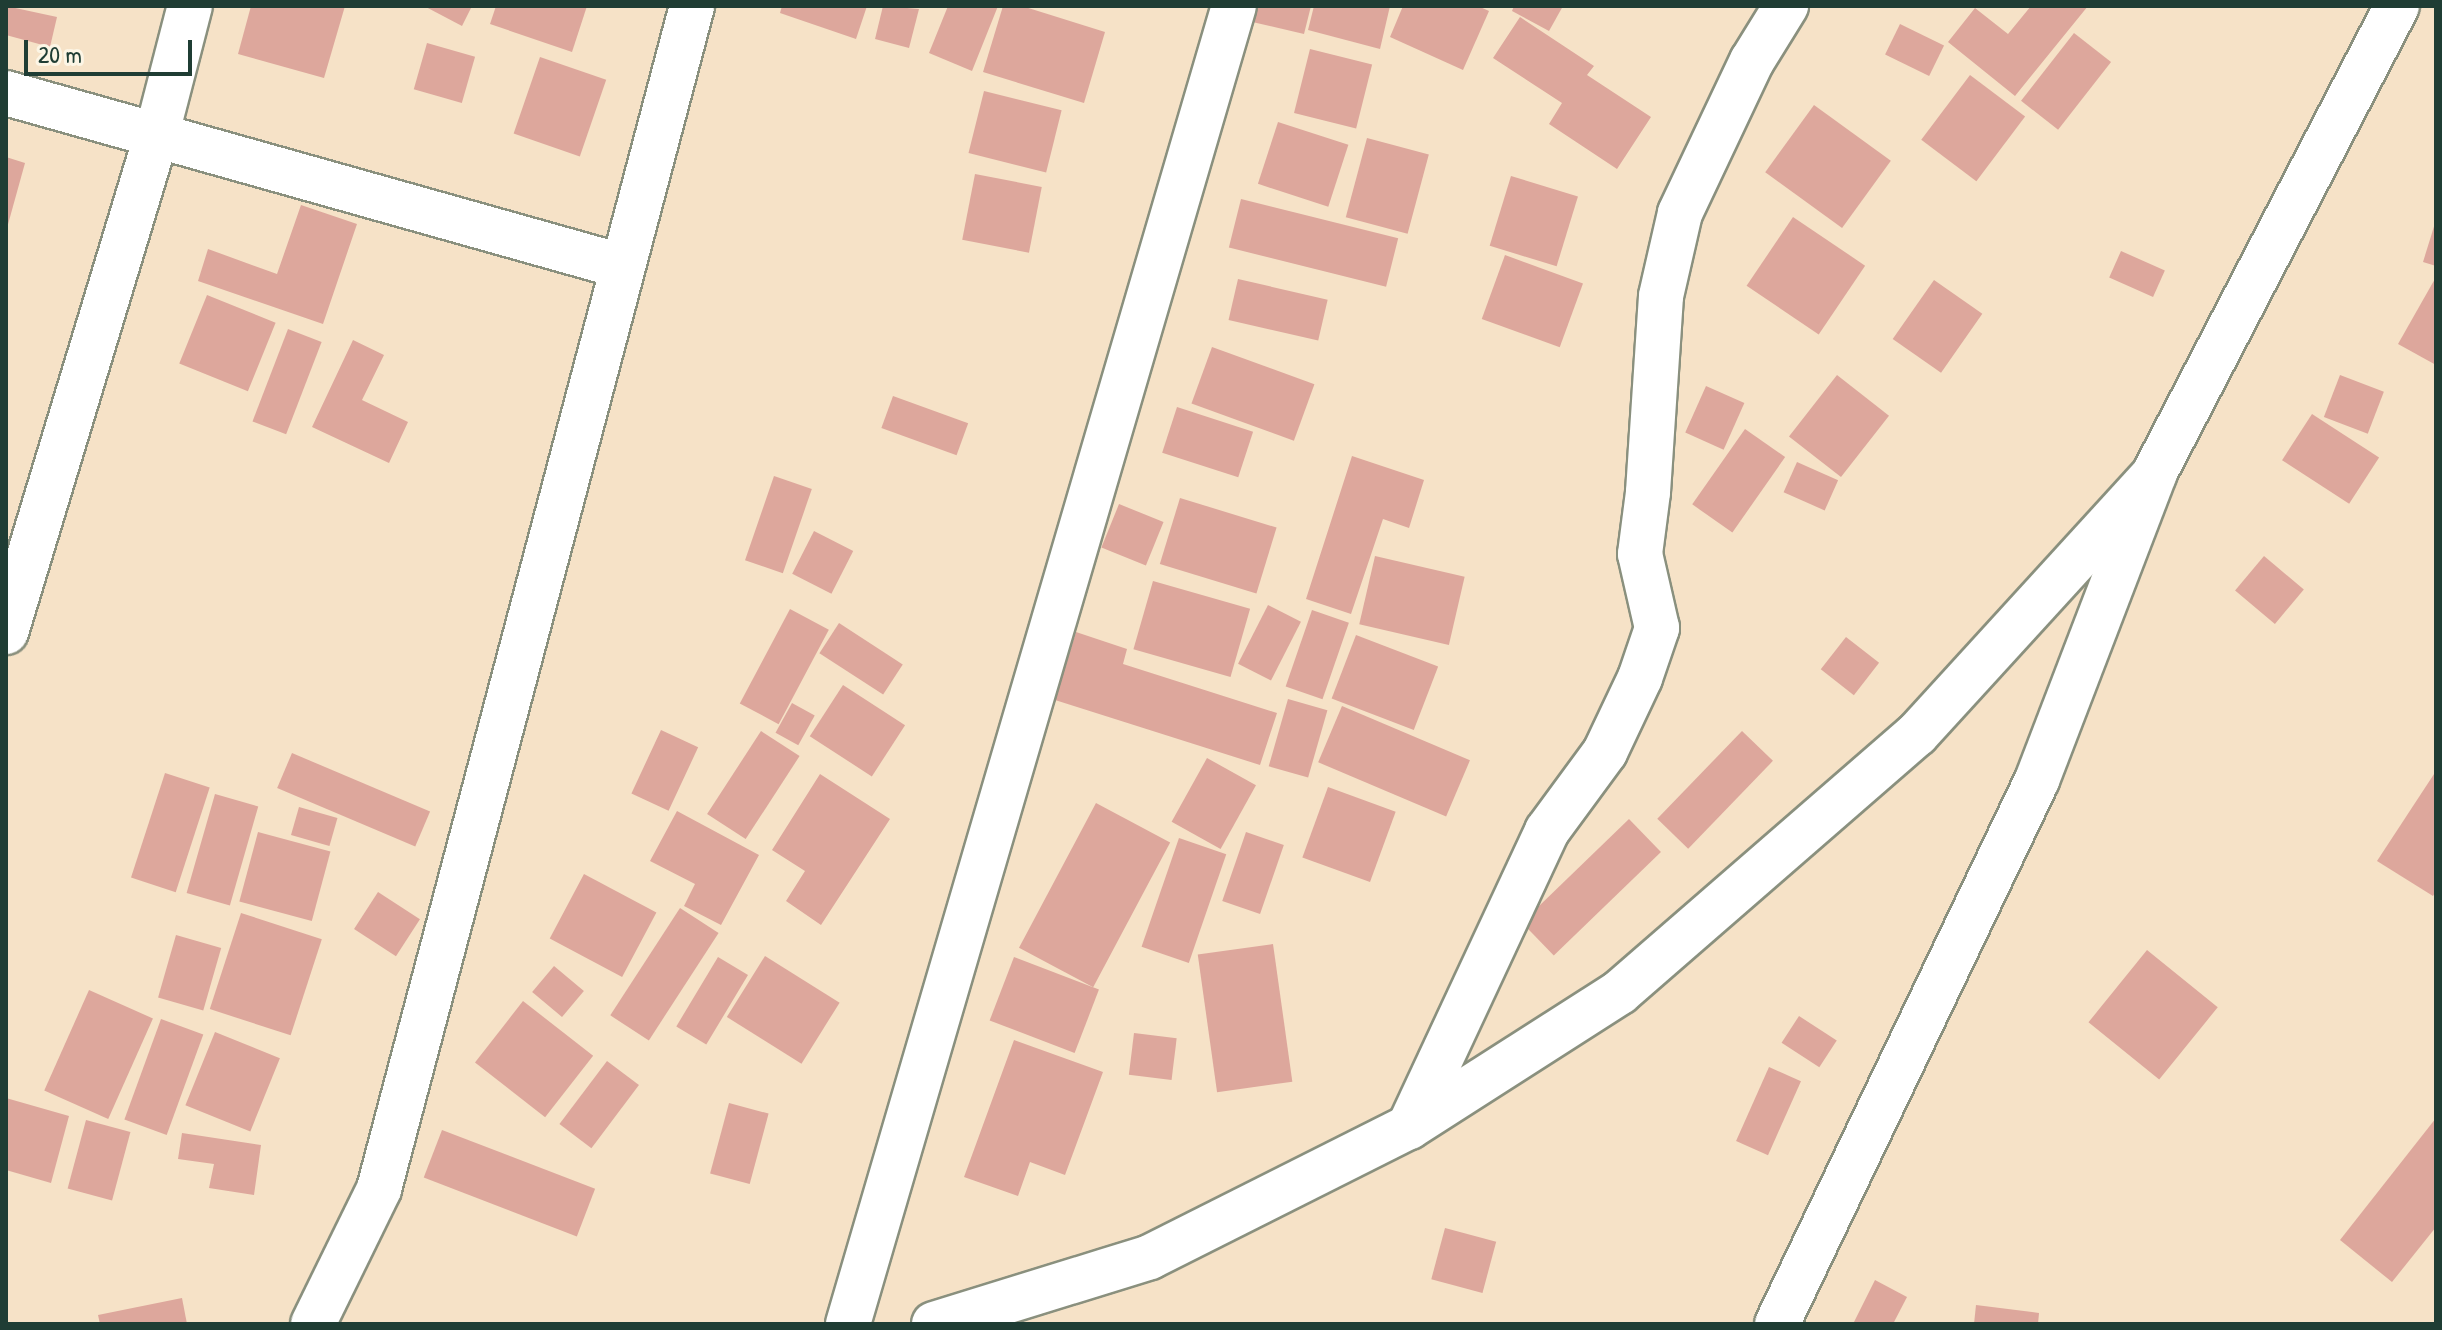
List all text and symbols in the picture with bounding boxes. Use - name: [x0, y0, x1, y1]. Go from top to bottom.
- scale bar: [28, 24, 196, 74]
- text: 20 m: [38, 38, 82, 70]

